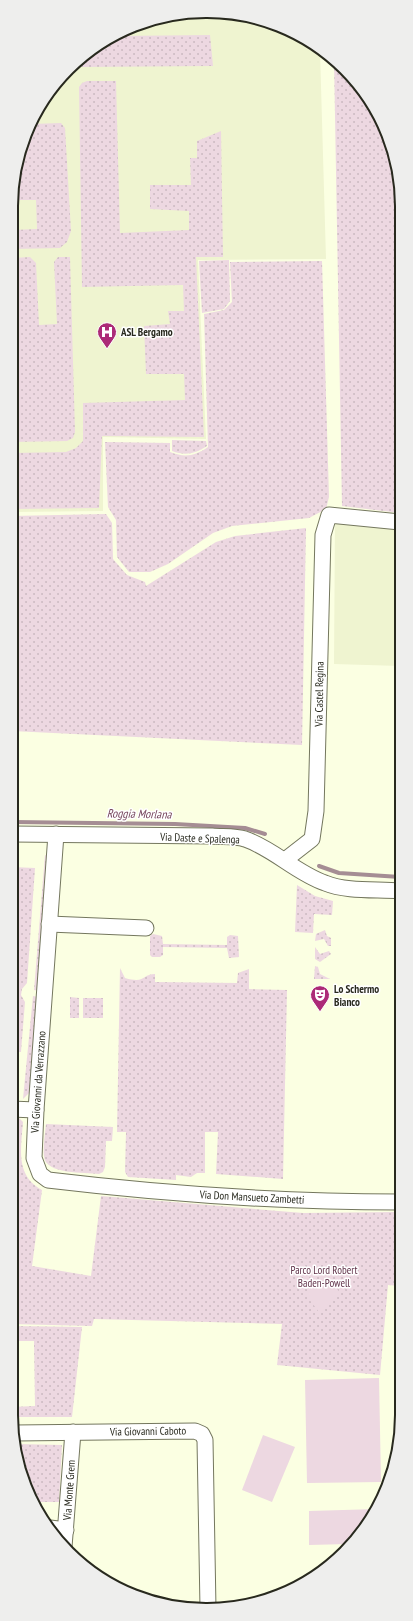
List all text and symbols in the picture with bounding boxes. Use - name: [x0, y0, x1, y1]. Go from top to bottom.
- hospital icon: ASL Bergamo: [96, 321, 118, 349]
- place label: ASL Bergamo: [120, 325, 173, 339]
- street label: Via Castel Regina: [311, 661, 327, 728]
- water label: Roggia Morlana: [107, 805, 173, 822]
- street label: Via Daste e Spalenga: [159, 830, 240, 846]
- place label: Lo Schermo Bianco: [334, 982, 379, 1009]
- theatre icon: Lo Schermo Bianco: [309, 984, 331, 1012]
- street label: Via Giovanni da Verrazzano: [27, 1030, 49, 1135]
- street label: Via Don Mansueto Zambetti: [198, 1187, 305, 1207]
- park label: Parco Lord Robert Baden-Powell: [290, 1263, 358, 1290]
- street label: Via Giovanni Caboto: [109, 1423, 186, 1439]
- street label: Via Monte Grem: [60, 1459, 78, 1522]

